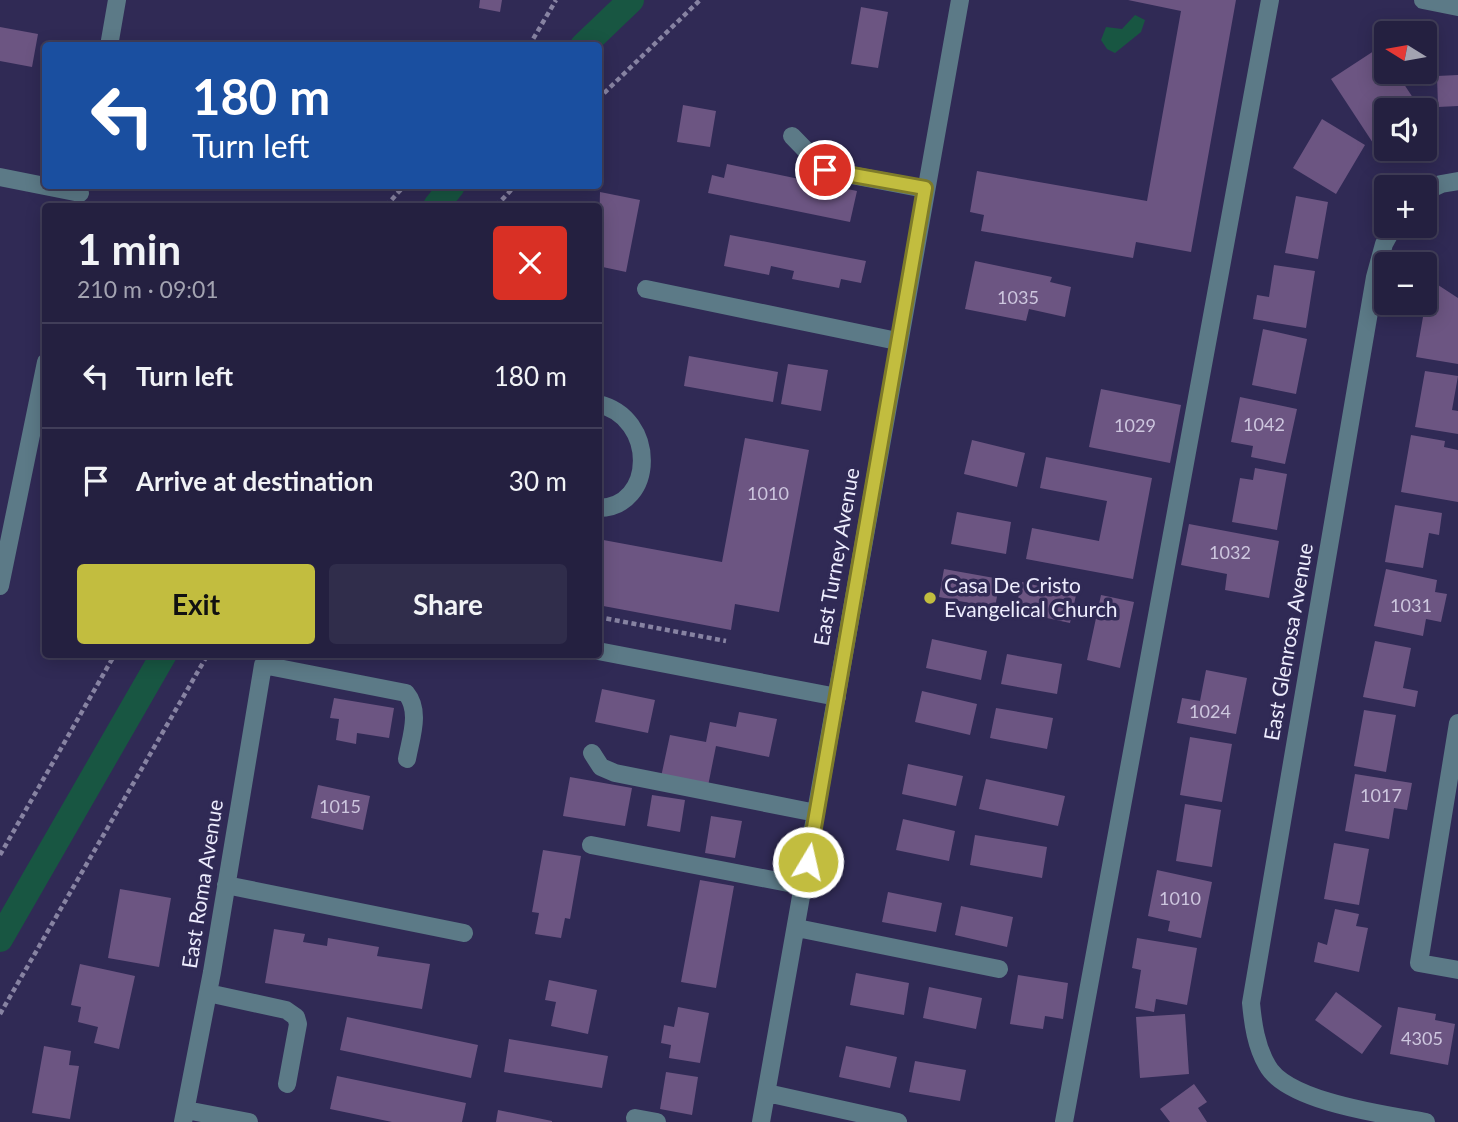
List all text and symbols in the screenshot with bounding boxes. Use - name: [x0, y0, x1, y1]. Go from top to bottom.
- north arrow: [1374, 21, 1437, 84]
- map controls: [1374, 21, 1437, 315]
- text: 180 m: [192, 67, 330, 125]
- icon: left: [77, 70, 168, 161]
- button: sound: [1374, 98, 1437, 161]
- text: Turn left: [192, 126, 309, 165]
- pin: [795, 140, 855, 200]
- icon: arrive: [806, 151, 844, 189]
- button: +: [1374, 175, 1437, 238]
- text: 1 min: [77, 224, 181, 274]
- button: close: [493, 226, 567, 300]
- button: −: [1374, 252, 1437, 315]
- text: 210 m · 09:01: [77, 275, 219, 303]
- house number: 1035: [997, 286, 1039, 308]
- icon: left: [77, 357, 115, 395]
- text: Turn left: [136, 360, 233, 392]
- text: 180 m: [494, 360, 567, 392]
- house number: 1042: [1243, 413, 1285, 435]
- house number: 1029: [1114, 414, 1156, 436]
- icon: arrive: [77, 462, 115, 500]
- text: Arrive at destination: [136, 465, 373, 497]
- text: 30 m: [509, 465, 567, 497]
- street label: East Turney Avenue: [808, 466, 863, 648]
- house number: 1010: [747, 482, 789, 504]
- house number: 1032: [1209, 541, 1251, 563]
- street label: East Glenrosa Avenue: [1258, 541, 1317, 743]
- button: Exit: [77, 564, 315, 644]
- button: Share: [329, 564, 567, 644]
- place label: Casa De Cristo Evangelical Church: [944, 572, 1117, 621]
- marker: Casa De Cristo Evangelical Church: [922, 590, 938, 606]
- house number: 1031: [1390, 594, 1432, 616]
- house number: 1024: [1189, 700, 1231, 722]
- house number: 1017: [1360, 784, 1402, 806]
- house number: 1015: [319, 795, 361, 817]
- street label: East Roma Avenue: [176, 798, 227, 970]
- position arrow: [771, 825, 845, 899]
- house number: 1010: [1159, 887, 1201, 909]
- house number: 4305: [1401, 1027, 1443, 1049]

